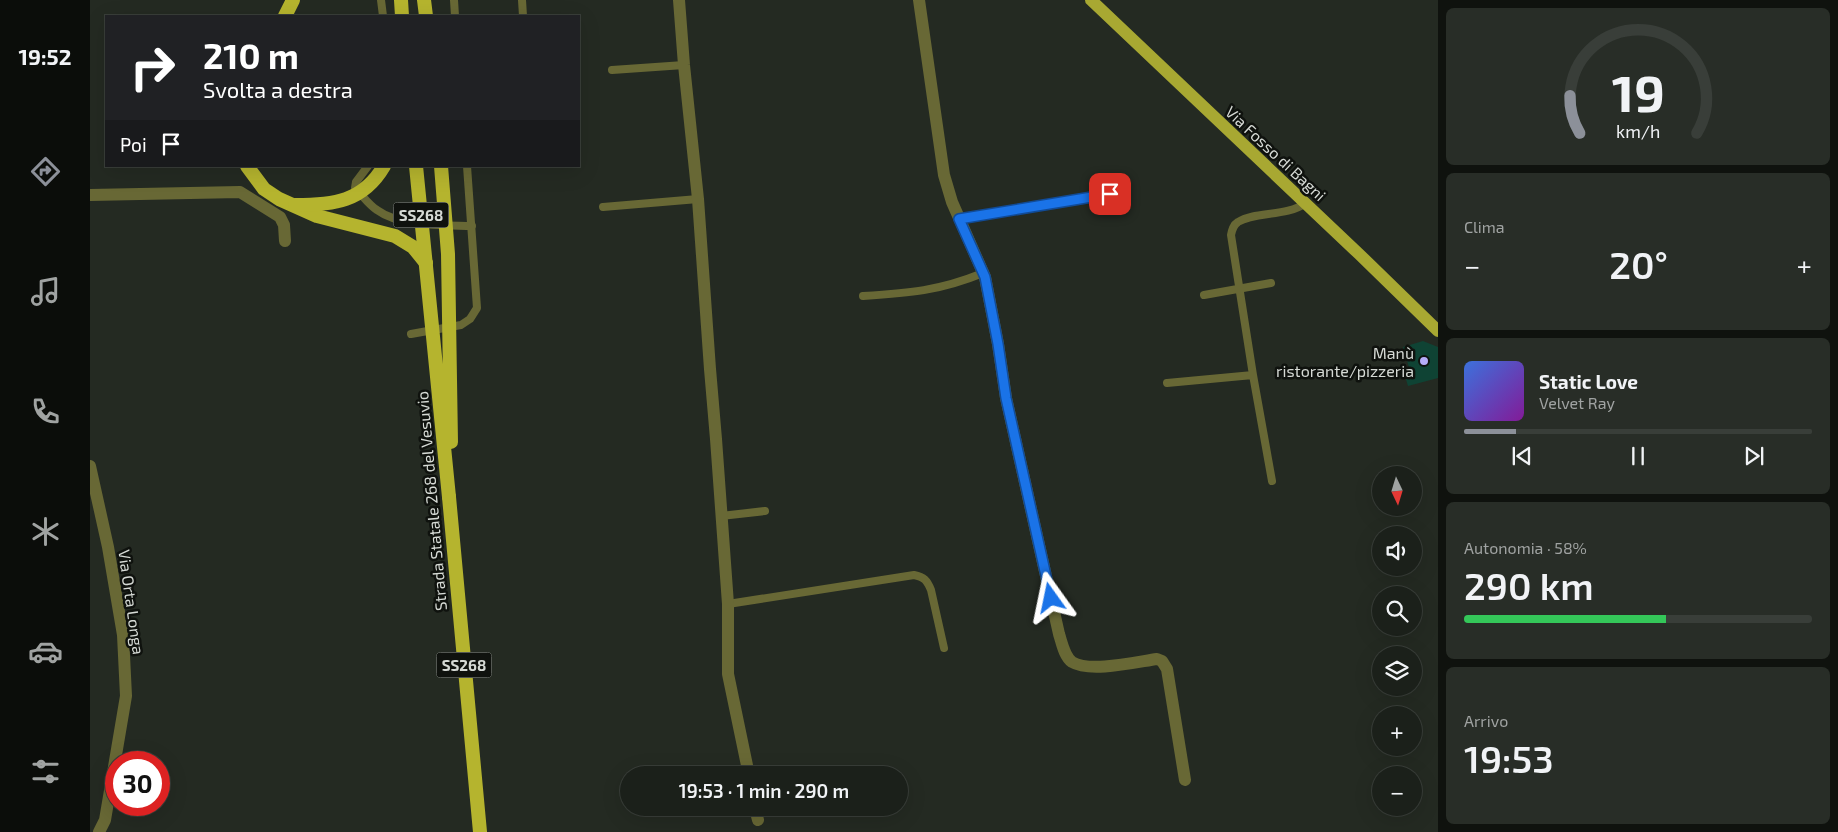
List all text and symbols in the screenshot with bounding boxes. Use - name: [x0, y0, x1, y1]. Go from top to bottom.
- text: 210 m: [203, 34, 299, 76]
- icon: right: [120, 35, 185, 100]
- text: 19:52: [18, 43, 72, 69]
- text: 19: [1611, 60, 1665, 122]
- text: Svolta a destra: [203, 76, 353, 102]
- street label: Via Fosso di Bagni: [1222, 102, 1330, 204]
- text: km/h: [1616, 120, 1660, 142]
- icon: arrive: [157, 130, 185, 158]
- text: Poi: [120, 133, 147, 156]
- icon: directions: [28, 154, 63, 189]
- pin: [1089, 173, 1131, 215]
- icon: arrive: [1096, 180, 1124, 208]
- road number: SS268: [394, 202, 448, 228]
- text: Clima: [1464, 217, 1505, 236]
- text: 20°: [1609, 241, 1668, 287]
- text: −: [1464, 248, 1480, 282]
- text: +: [1797, 248, 1812, 282]
- icon: music: [28, 274, 63, 309]
- place label: Manù ristorante/pizzeria: [1276, 343, 1414, 380]
- marker: Manù ristorante/pizzeria: [1418, 355, 1430, 367]
- text: Static Love: [1539, 370, 1638, 393]
- street label: Strada Statale 268 del Vesuvio: [412, 390, 450, 612]
- text: Velvet Ray: [1539, 393, 1615, 412]
- icon: phone: [28, 394, 63, 429]
- icon: previous: [1508, 442, 1536, 470]
- icon: pause: [1624, 442, 1652, 470]
- icon: next: [1740, 442, 1768, 470]
- north arrow: [1372, 466, 1422, 516]
- map controls: [1372, 466, 1422, 816]
- icon: climate: [28, 514, 63, 549]
- button: sound: [1372, 526, 1422, 576]
- text: Autonomia · 58%: [1464, 538, 1587, 557]
- street label: Via Orta Longa: [115, 548, 149, 656]
- text: 290 km: [1464, 562, 1594, 608]
- position arrow: [1024, 571, 1076, 623]
- button: search: [1372, 586, 1422, 636]
- icon: car: [28, 634, 63, 669]
- button: layers: [1372, 646, 1422, 696]
- road number: SS268: [436, 652, 492, 678]
- button: +: [1372, 706, 1422, 756]
- text: Arrivo: [1464, 711, 1508, 730]
- text: 19:53: [1464, 735, 1554, 781]
- speed limit sign: 30: [105, 751, 170, 816]
- icon: filters: [28, 754, 63, 789]
- button: −: [1372, 766, 1422, 816]
- text: 19:53 · 1 min · 290 m: [679, 779, 849, 802]

